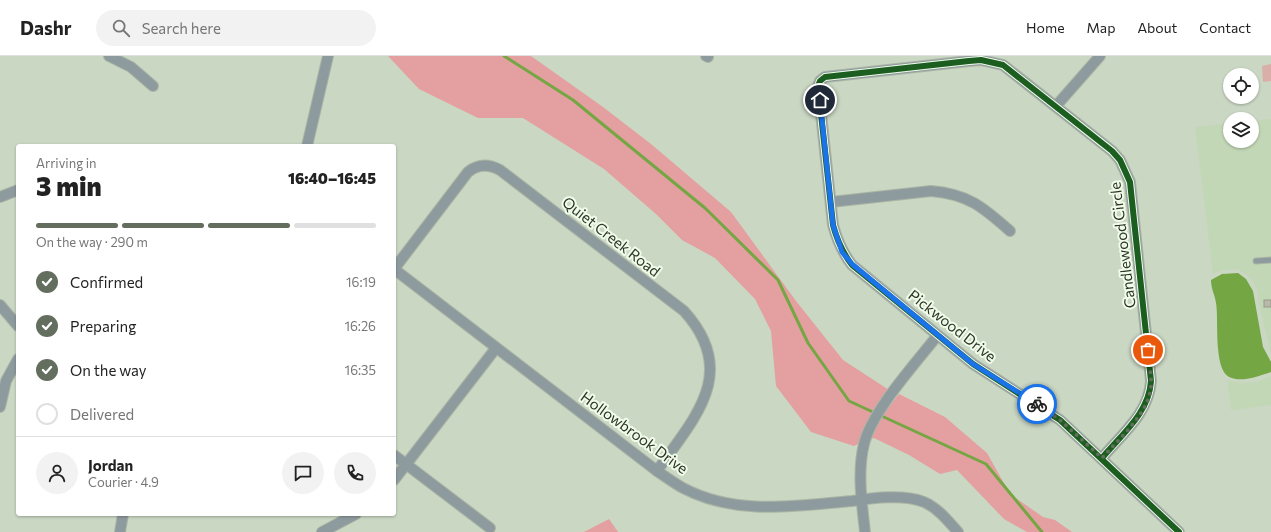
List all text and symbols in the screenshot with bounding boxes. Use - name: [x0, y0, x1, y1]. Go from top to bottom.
- search box: [96, 10, 376, 46]
- text: Dashr: [20, 16, 72, 39]
- icon: search: [110, 17, 132, 39]
- text: Search here: [142, 19, 221, 37]
- text: Home: [1026, 19, 1065, 36]
- text: Map: [1087, 19, 1115, 36]
- text: About: [1137, 19, 1177, 36]
- text: Contact: [1199, 19, 1251, 36]
- map controls: [1223, 68, 1259, 148]
- button: locate: [1223, 68, 1259, 104]
- pin: [803, 83, 837, 117]
- icon: home: [809, 89, 831, 111]
- button: layers: [1223, 112, 1259, 148]
- text: Arriving in: [36, 155, 96, 171]
- text: 16:40–16:45: [288, 169, 376, 187]
- text: 3 min: [36, 170, 102, 201]
- street label: Candlewood Circle: [1105, 181, 1139, 309]
- street label: Quiet Creek Road: [559, 192, 664, 280]
- text: On the way · 290 m: [36, 234, 148, 250]
- icon: check: [36, 271, 58, 293]
- text: Confirmed: [70, 273, 143, 291]
- text: 16:19: [346, 274, 376, 290]
- street label: Pickwood Drive: [905, 285, 1000, 365]
- icon: check: [36, 315, 58, 337]
- text: Preparing: [70, 317, 136, 335]
- text: 16:26: [344, 318, 376, 334]
- pin: [1131, 333, 1165, 367]
- icon: bag: [1137, 339, 1159, 361]
- icon: check: [36, 359, 58, 381]
- text: On the way: [70, 361, 147, 379]
- text: 16:35: [345, 362, 376, 378]
- courier: [1017, 384, 1057, 424]
- street label: Hollowbrook Drive: [577, 387, 692, 477]
- icon: bike: [1026, 393, 1048, 415]
- text: Delivered: [70, 405, 134, 423]
- button: person: [36, 452, 78, 494]
- button: chat: [282, 452, 324, 494]
- button: phone: [334, 452, 376, 494]
- text: Jordan: [88, 456, 133, 474]
- text: Courier · 4.9: [88, 474, 159, 490]

